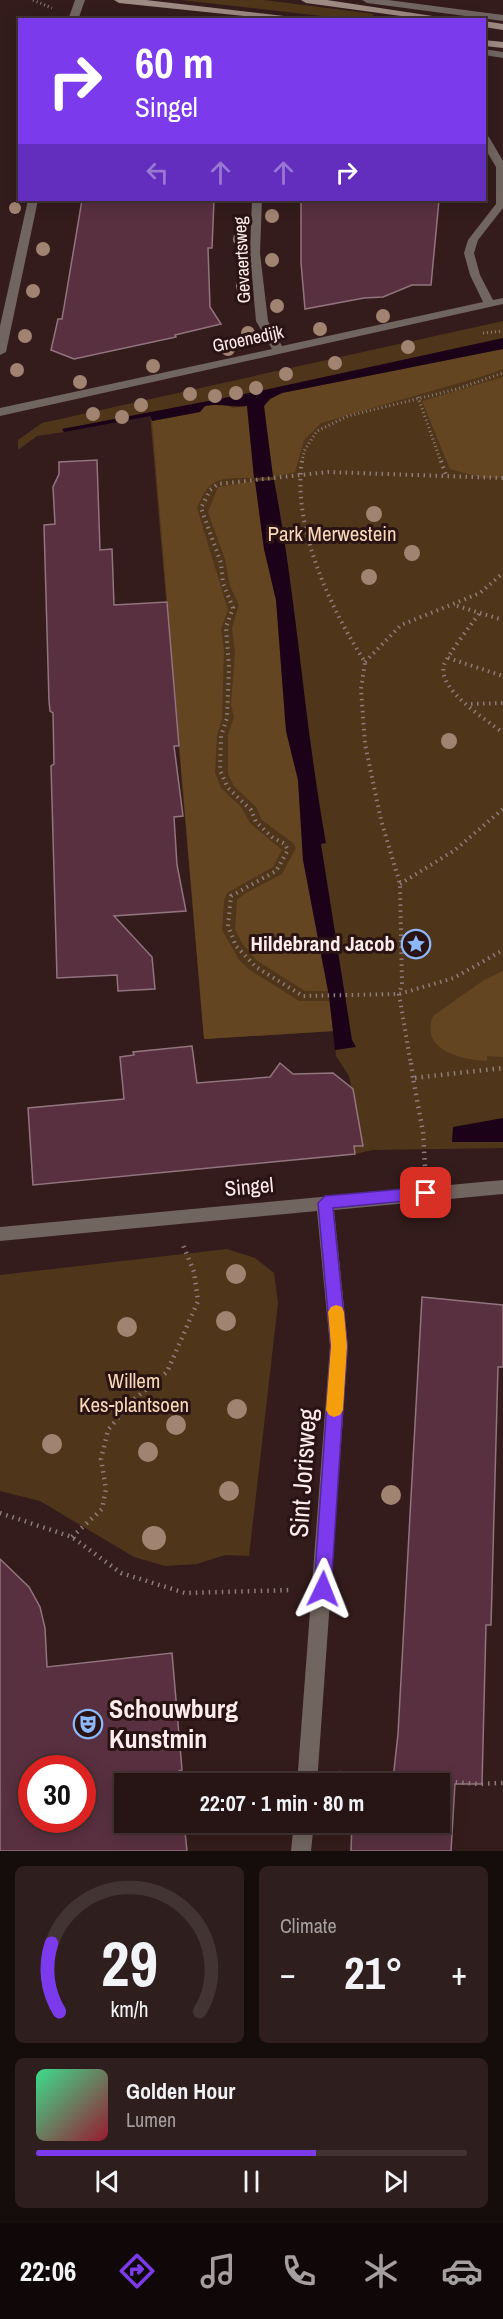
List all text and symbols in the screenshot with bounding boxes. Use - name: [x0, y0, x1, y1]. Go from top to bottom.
- text: 60 m: [135, 35, 214, 91]
- icon: right: [36, 42, 114, 120]
- text: Singel: [135, 89, 198, 125]
- icon: left: [141, 156, 174, 189]
- icon: ahead: [204, 156, 237, 189]
- icon: ahead: [267, 156, 300, 189]
- icon: right: [330, 156, 363, 189]
- street label: Gevaertsweg: [227, 215, 256, 304]
- street label: Groenedijk: [210, 319, 286, 358]
- park label: Park Merwestein: [267, 519, 397, 548]
- place icon: Hildebrand Jacob: [400, 928, 432, 960]
- place label: Hildebrand Jacob: [250, 929, 395, 958]
- pin: [400, 1167, 451, 1218]
- street label: Singel: [223, 1170, 275, 1203]
- icon: arrive: [409, 1176, 442, 1209]
- park label: Willem Kes-plantsoen: [79, 1366, 189, 1419]
- street label: Sint Jorisweg: [281, 1407, 324, 1539]
- position arrow: [291, 1557, 355, 1621]
- place label: Schouwburg Kunstmin: [109, 1691, 238, 1756]
- theatre icon: Schouwburg Kunstmin: [72, 1708, 104, 1740]
- speed limit sign: 30: [18, 1755, 96, 1833]
- text: 22:07 · 1 min · 80 m: [200, 1788, 364, 1818]
- text: Climate: [280, 1912, 337, 1939]
- text: 29: [101, 1921, 158, 2005]
- text: 21°: [344, 1942, 403, 2003]
- text: −: [280, 1951, 296, 1995]
- text: +: [451, 1951, 467, 1995]
- text: km/h: [110, 1995, 149, 2024]
- text: Golden Hour: [126, 2076, 235, 2106]
- text: Lumen: [126, 2106, 176, 2133]
- icon: previous: [91, 2165, 124, 2198]
- icon: pause: [235, 2165, 268, 2198]
- icon: next: [379, 2165, 412, 2198]
- icon: directions: [116, 2250, 158, 2292]
- icon: music: [197, 2250, 239, 2292]
- icon: phone: [278, 2250, 320, 2292]
- icon: climate: [360, 2250, 402, 2292]
- icon: car: [441, 2250, 483, 2292]
- text: 22:06: [20, 2253, 76, 2289]

